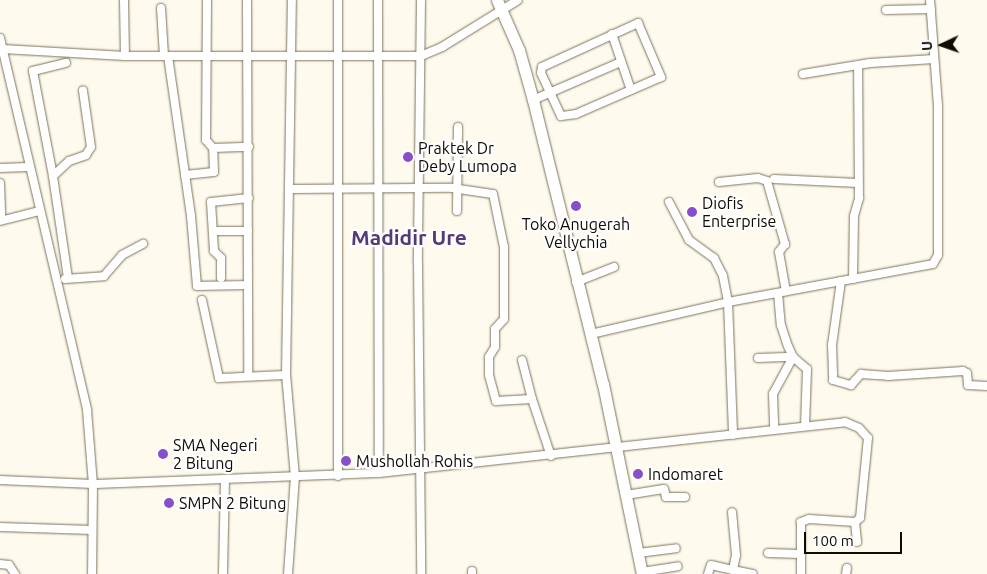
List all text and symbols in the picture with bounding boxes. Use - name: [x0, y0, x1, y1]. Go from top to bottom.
- north arrow: [917, 20, 967, 70]
- text: U: [919, 40, 935, 51]
- place label: Praktek Dr Deby Lumopa: [418, 138, 517, 176]
- marker: Praktek Dr Deby Lumopa: [402, 151, 414, 163]
- place label: Diofis Enterprise: [702, 193, 776, 231]
- marker: Toko Anugerah Vellychia: [570, 200, 582, 212]
- marker: Diofis Enterprise: [686, 206, 698, 218]
- place label: Toko Anugerah Vellychia: [522, 214, 630, 252]
- district label: Madidir Ure: [351, 224, 467, 250]
- place label: SMA Negeri 2 Bitung: [173, 435, 258, 473]
- marker: SMA Negeri 2 Bitung: [157, 448, 169, 460]
- place label: Mushollah Rohis: [356, 451, 473, 471]
- marker: Mushollah Rohis: [340, 455, 352, 467]
- place label: Indomaret: [648, 464, 723, 484]
- marker: Indomaret: [632, 468, 644, 480]
- place label: SMPN 2 Bitung: [179, 493, 286, 513]
- marker: SMPN 2 Bitung: [163, 497, 175, 509]
- scale bar: [807, 522, 904, 554]
- text: 100 m: [812, 532, 854, 549]

